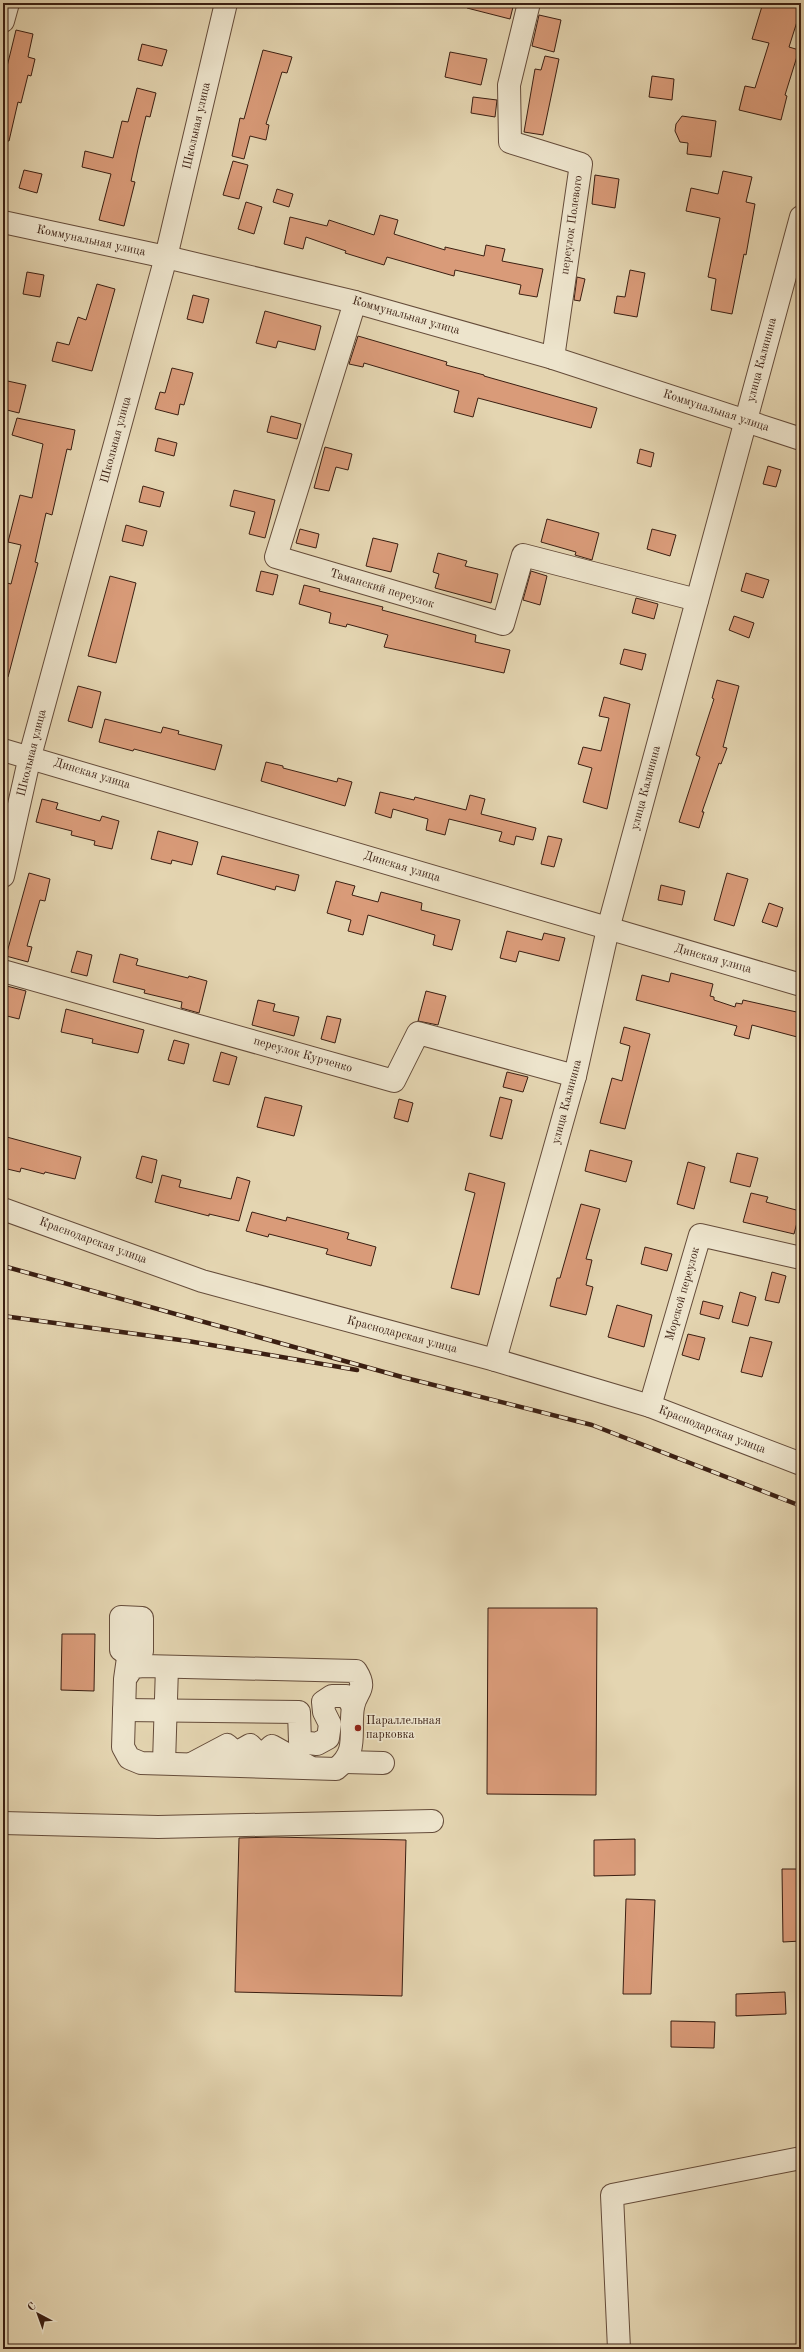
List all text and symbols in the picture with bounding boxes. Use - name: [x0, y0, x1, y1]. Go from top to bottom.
- street label: Школьная улица: [181, 81, 213, 171]
- street label: переулок Полевого: [559, 175, 585, 275]
- street label: Коммунальная улица: [35, 224, 147, 258]
- street label: Коммунальная улица: [351, 295, 461, 337]
- street label: улица Калинина: [745, 316, 779, 403]
- street label: Коммунальная улица: [661, 388, 771, 434]
- street label: Школьная улица: [99, 395, 133, 485]
- street label: Таманский переулок: [328, 567, 436, 611]
- street label: Школьная улица: [15, 708, 49, 798]
- street label: улица Калинина: [629, 744, 663, 831]
- street label: Динская улица: [52, 757, 132, 791]
- street label: Динская улица: [362, 850, 442, 884]
- street label: Динская улица: [673, 942, 753, 976]
- street label: переулок Курченко: [252, 1035, 354, 1075]
- street label: улица Калинина: [550, 1058, 584, 1145]
- street label: Краснодарская улица: [37, 1216, 149, 1266]
- street label: Морской переулок: [664, 1246, 702, 1342]
- street label: Краснодарская улица: [345, 1314, 459, 1356]
- street label: Краснодарская улица: [657, 1404, 767, 1456]
- place label: Параллельная парковка: [366, 1715, 441, 1741]
- marker: Параллельная парковка: [353, 1723, 363, 1733]
- north arrow: [18, 2294, 58, 2334]
- text: С: [26, 2301, 39, 2314]

